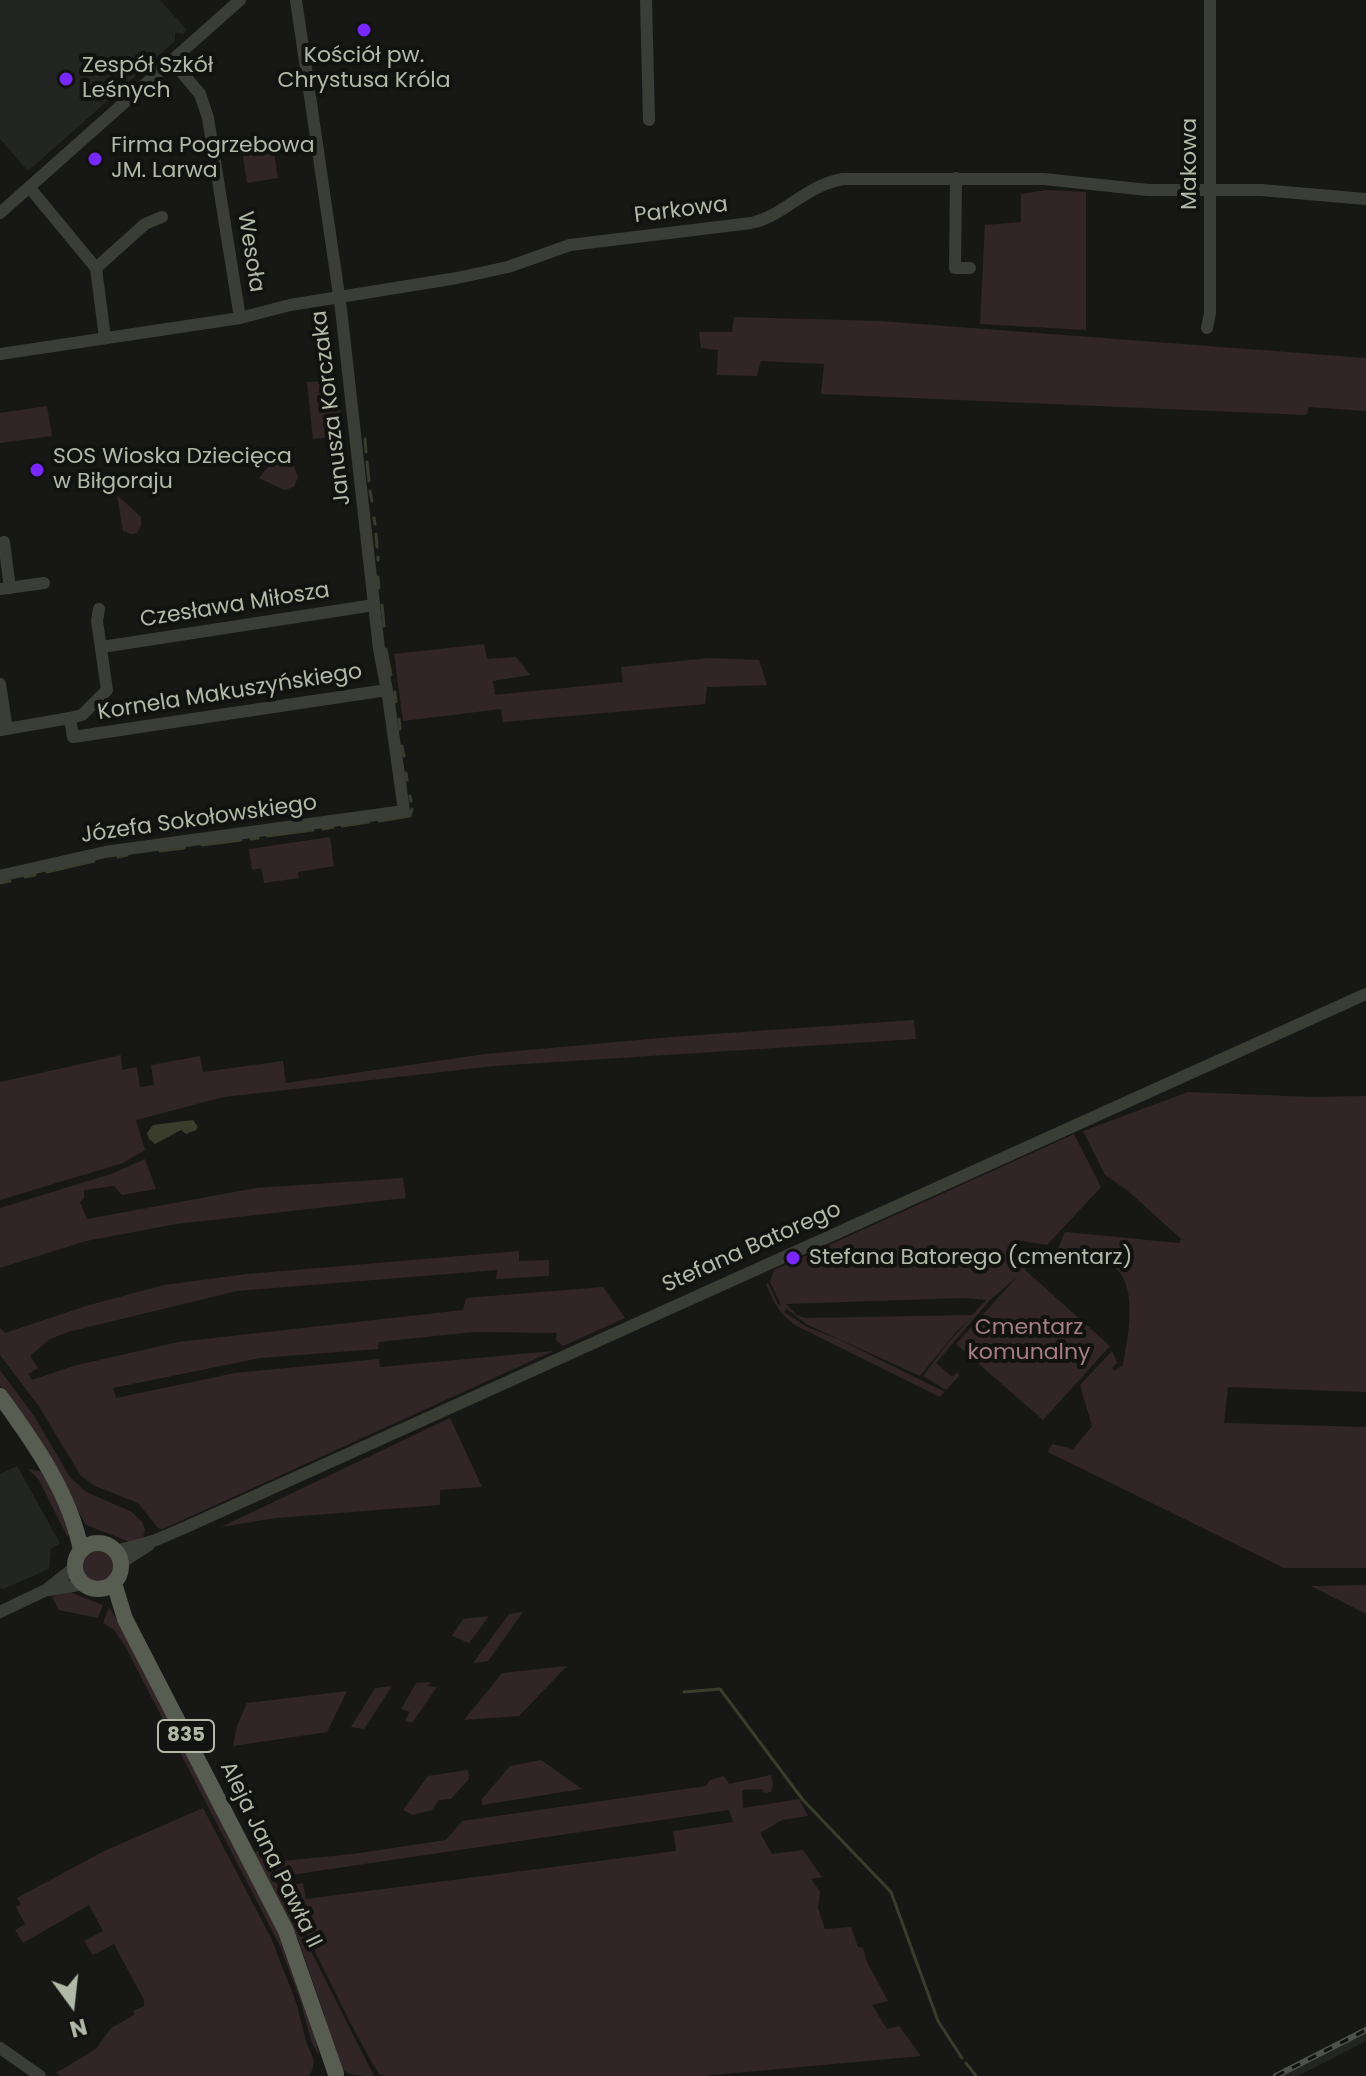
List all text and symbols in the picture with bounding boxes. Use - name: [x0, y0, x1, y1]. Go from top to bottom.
- marker: Kościół pw. Chrystusa Króla: [355, 21, 373, 39]
- place label: Kościół pw. Chrystusa Króla: [277, 43, 451, 94]
- place label: Zespół Szkół Leśnych: [82, 53, 213, 104]
- marker: Zespół Szkół Leśnych: [57, 70, 75, 88]
- street label: Makowa: [1177, 118, 1203, 210]
- place label: Firma Pogrzebowa JM. Larwa: [111, 133, 315, 184]
- marker: Firma Pogrzebowa JM. Larwa: [86, 150, 104, 168]
- street label: Parkowa: [633, 192, 729, 230]
- street label: Wesoła: [231, 210, 269, 294]
- street label: Janusza Korczaka: [307, 309, 357, 507]
- place label: SOS Wioska Dziecięca w Biłgoraju: [53, 444, 292, 496]
- marker: SOS Wioska Dziecięca w Biłgoraju: [28, 461, 46, 479]
- street label: Czesława Miłosza: [138, 578, 332, 634]
- street label: Kornela Makuszyńskiego: [96, 659, 364, 727]
- street label: Józefa Sokołowskiego: [79, 790, 319, 850]
- street label: Stefana Batorego: [659, 1197, 845, 1299]
- place label: Stefana Batorego (cmentarz): [809, 1245, 1132, 1271]
- marker: Stefana Batorego (cmentarz): [784, 1249, 802, 1267]
- park label: Cmentarz komunalny: [968, 1315, 1090, 1366]
- road number: 835: [158, 1720, 214, 1752]
- street label: Aleja Jana Pawła II: [213, 1757, 327, 1953]
- north arrow: [32, 1964, 112, 2044]
- text: N: [66, 2011, 90, 2045]

